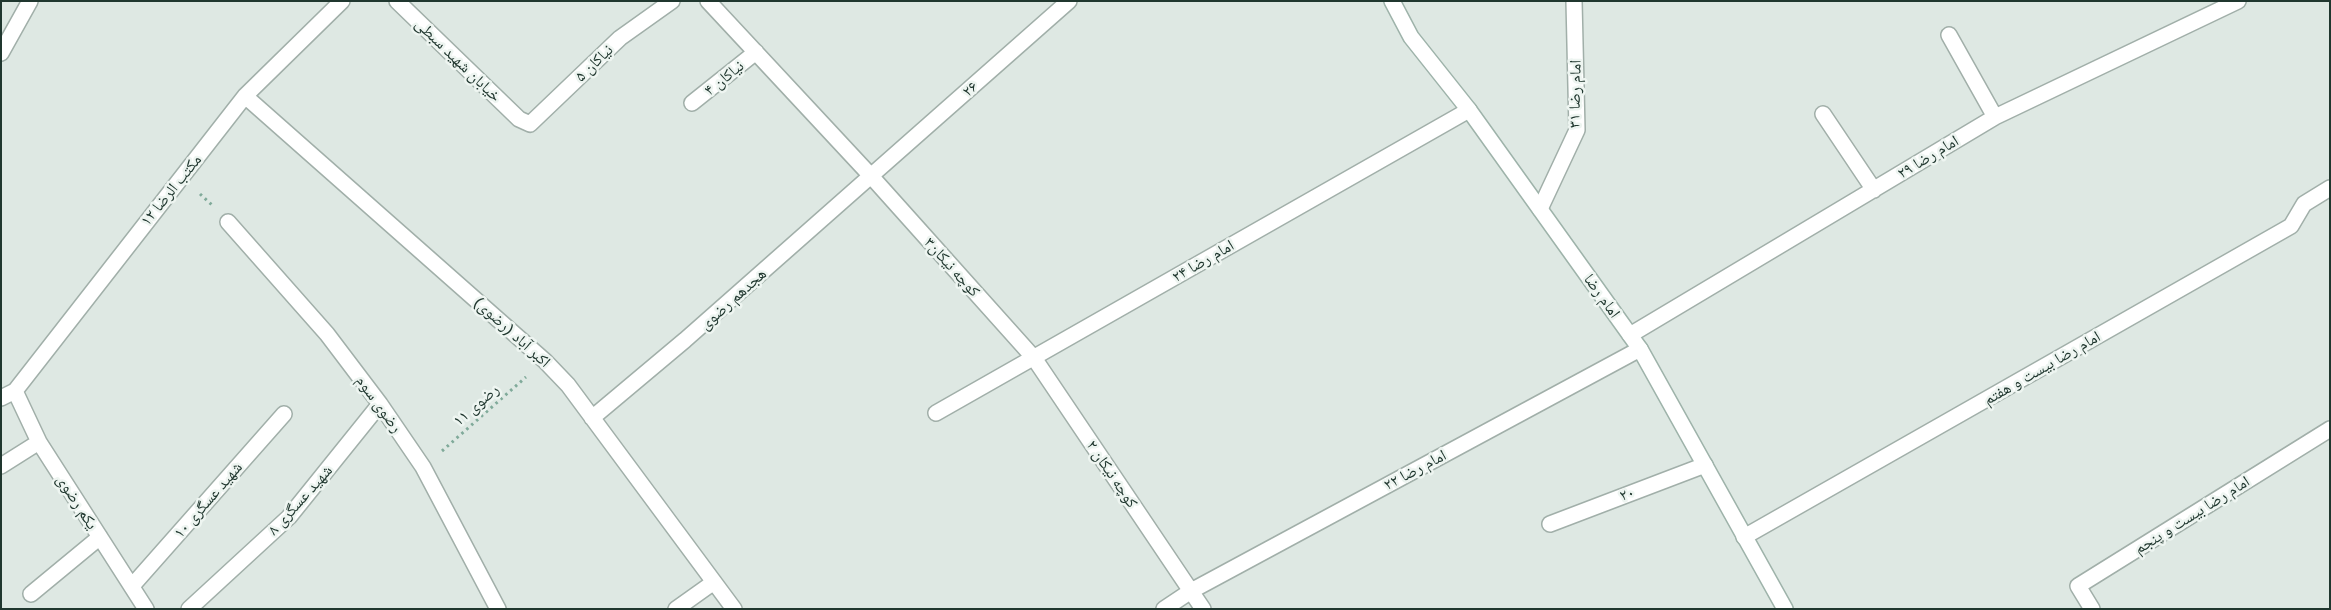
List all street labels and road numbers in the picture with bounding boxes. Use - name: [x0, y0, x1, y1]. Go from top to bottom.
- street label: خیابان شهید سبطی: [411, 14, 505, 106]
- street label: ۵ نیاکان: [571, 40, 617, 86]
- street label: ۴ نیاکان: [700, 56, 748, 100]
- street label: امام رضا ۳۱: [1565, 60, 1585, 128]
- street label: ۲۶: [958, 77, 982, 101]
- street label: امام رضا ۲۹: [1894, 131, 1962, 183]
- street label: ۱۲ مکتب الرضا: [136, 150, 206, 230]
- street label: کوچه نیکان۳: [920, 233, 984, 301]
- street label: امام رضا ۲۴: [1169, 236, 1237, 286]
- street label: هجدهم رضوی: [696, 264, 770, 334]
- street label: امام رضا: [1580, 270, 1624, 322]
- street label: اکبر آباد (رضوی): [470, 292, 554, 372]
- street label: امام رضا بیست و هفتم: [1980, 327, 2104, 409]
- street label: رضوی سوم: [352, 372, 406, 436]
- street label: ۱۱ رضوی: [449, 380, 503, 430]
- street label: کوچه نیکان ۲: [1082, 436, 1142, 512]
- street label: امام رضا ۲۲: [1380, 446, 1450, 494]
- street label: ۱۰ شهید عسگری: [170, 458, 246, 542]
- street label: ۸ شهید عسگری: [264, 461, 336, 539]
- street label: یکم رضوی: [52, 471, 102, 533]
- street label: امام رضا بیست و پنجم: [2131, 472, 2253, 558]
- street label: ۲۰: [1617, 482, 1637, 506]

